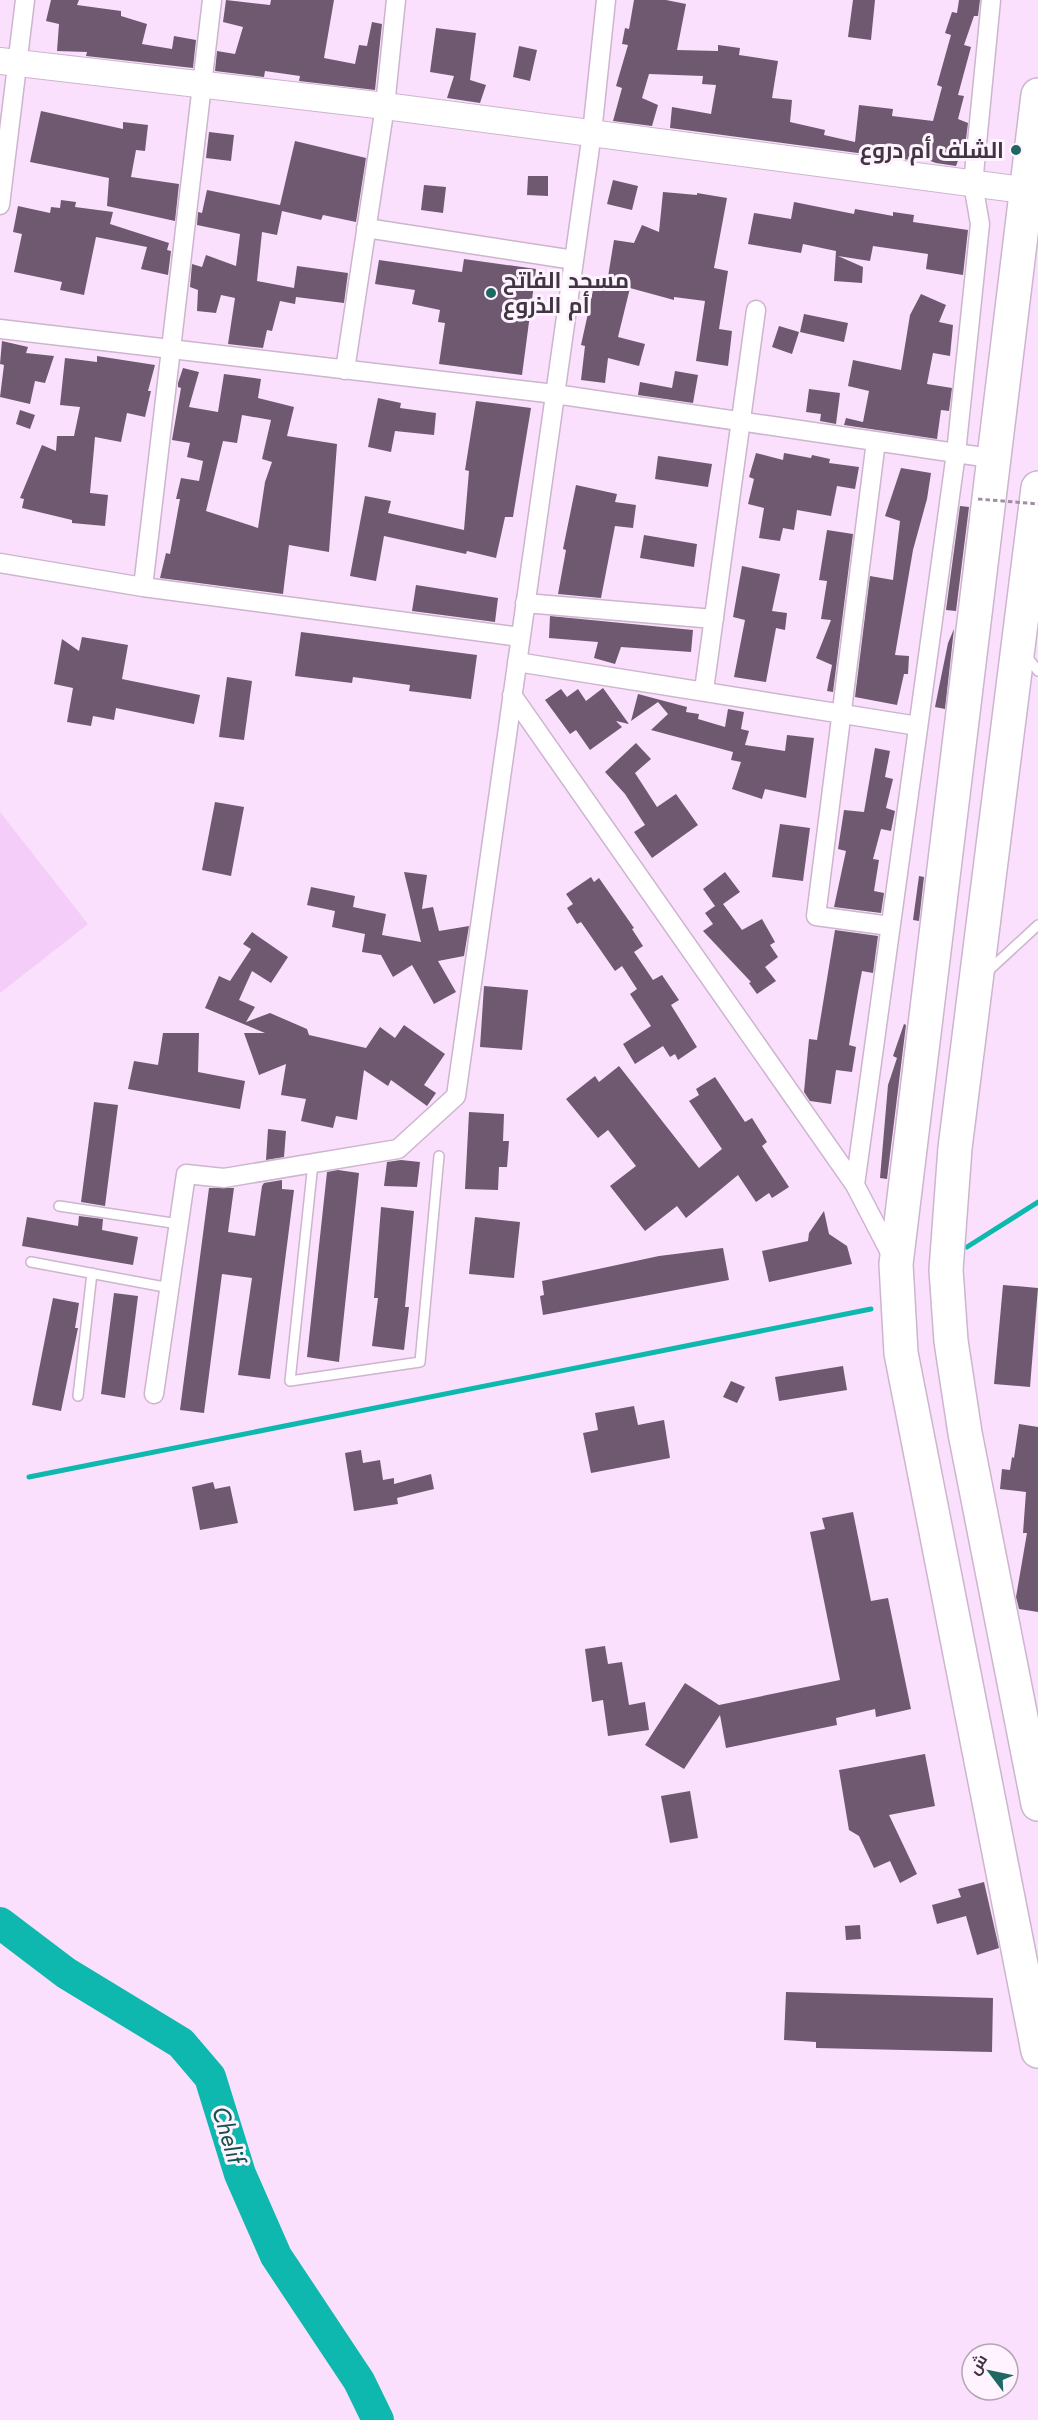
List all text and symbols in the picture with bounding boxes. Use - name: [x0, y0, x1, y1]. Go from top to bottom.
- place label: الشلف أم دروع: [860, 134, 1004, 166]
- marker: الشلف أم دروع: [1009, 143, 1023, 157]
- place label: مسجد الفاتح أم الذروع: [503, 264, 629, 321]
- marker: مسجد الفاتح أم الذروع: [484, 286, 498, 300]
- water label: Chelif: [203, 2102, 255, 2171]
- north arrow: [960, 2342, 1020, 2402]
- text: ش: [963, 2350, 993, 2379]

